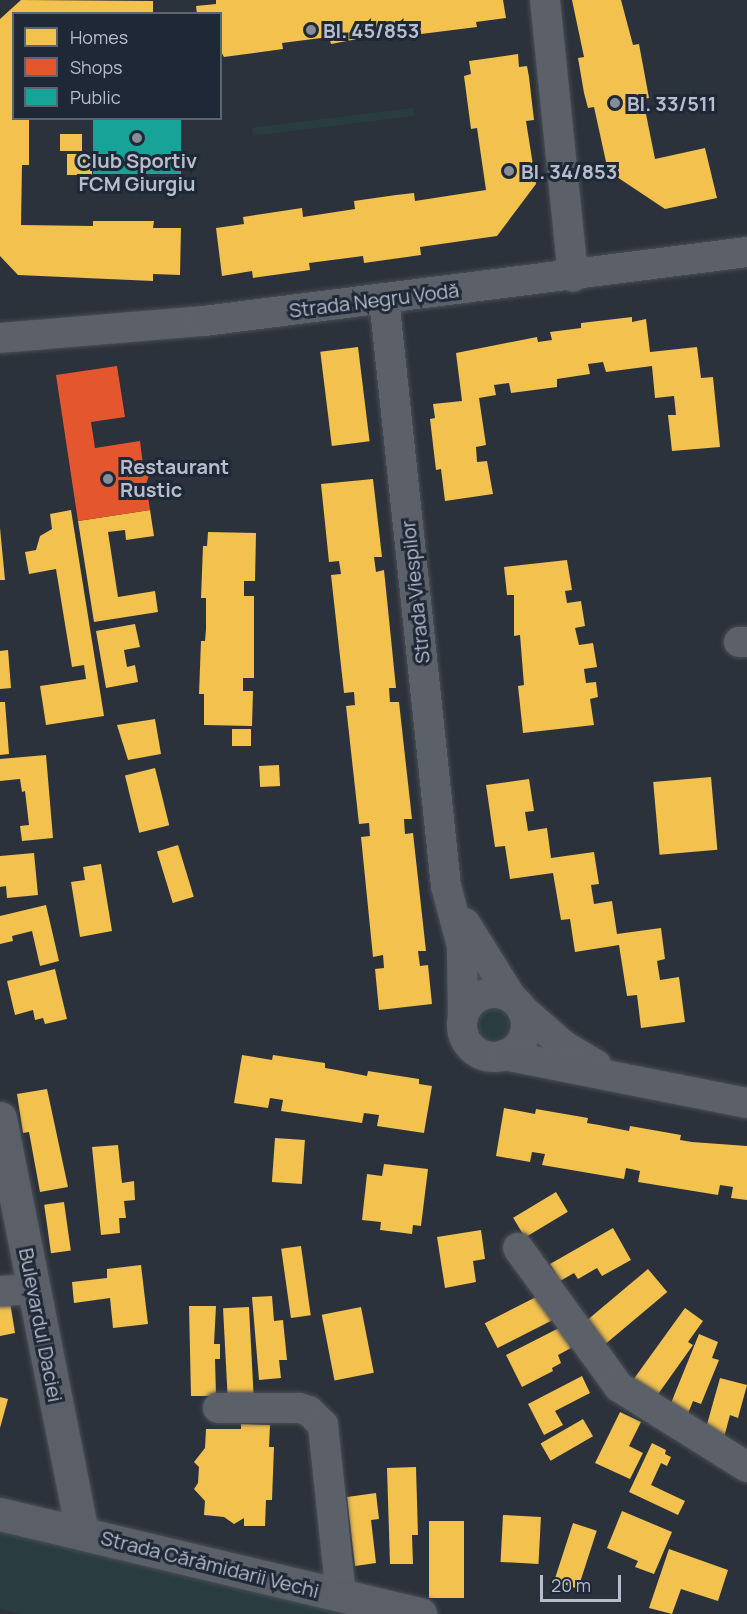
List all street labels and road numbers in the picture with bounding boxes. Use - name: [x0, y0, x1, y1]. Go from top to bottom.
- street label: Strada Negru Vodă: [288, 278, 460, 322]
- street label: Strada Viespilor: [396, 519, 434, 665]
- street label: Bulevardul Daciei: [14, 1246, 68, 1404]
- street label: Strada Cărămidarii Vechi: [98, 1525, 322, 1603]

